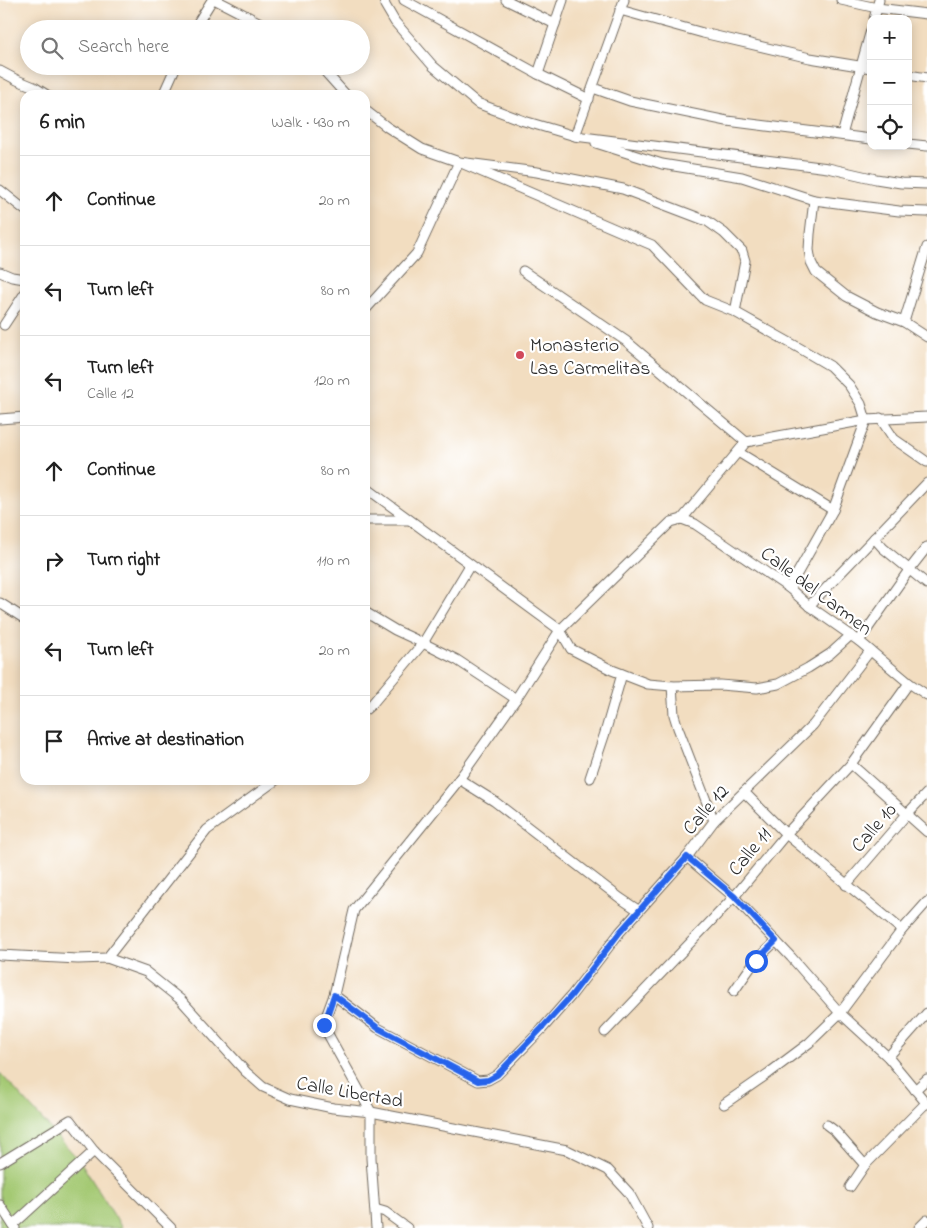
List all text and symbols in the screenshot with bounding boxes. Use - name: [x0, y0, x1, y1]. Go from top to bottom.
- map controls: [867, 15, 912, 150]
- button: +: [867, 15, 912, 60]
- search box: [20, 20, 370, 75]
- icon: search: [38, 34, 66, 62]
- text: Search here: [78, 34, 169, 61]
- button: −: [867, 60, 912, 105]
- button: locate: [867, 105, 912, 150]
- text: 6 min: [40, 108, 85, 138]
- text: Walk · 430 m: [271, 111, 350, 135]
- icon: ahead: [40, 187, 68, 215]
- text: Continue: [87, 187, 155, 214]
- text: 20 m: [319, 189, 350, 213]
- icon: left: [40, 277, 68, 305]
- text: Turn left: [87, 277, 154, 304]
- text: 80 m: [321, 279, 350, 303]
- place label: Monasterio Las Carmelitas: [530, 332, 651, 384]
- marker: Monasterio Las Carmelitas: [514, 349, 526, 361]
- text: Turn left: [87, 355, 154, 382]
- icon: left: [40, 367, 68, 395]
- text: 120 m: [314, 369, 350, 393]
- text: Calle 12: [87, 382, 134, 406]
- icon: ahead: [40, 457, 68, 485]
- text: Continue: [87, 457, 155, 484]
- text: 80 m: [321, 459, 350, 483]
- street label: Calle del Carmen: [754, 540, 878, 644]
- icon: right: [40, 547, 68, 575]
- text: Turn right: [87, 547, 160, 574]
- text: 110 m: [316, 549, 350, 573]
- icon: left: [40, 637, 68, 665]
- text: Turn left: [87, 637, 154, 664]
- text: 20 m: [319, 639, 350, 663]
- icon: arrive: [40, 727, 68, 755]
- text: Arrive at destination: [87, 727, 244, 754]
- street label: Calle 12: [677, 779, 737, 842]
- street label: Calle 10: [845, 797, 905, 860]
- street label: Calle 11: [722, 822, 780, 883]
- route start: [745, 950, 768, 973]
- route end: [313, 1014, 336, 1037]
- street label: Calle Libertad: [294, 1070, 405, 1117]

